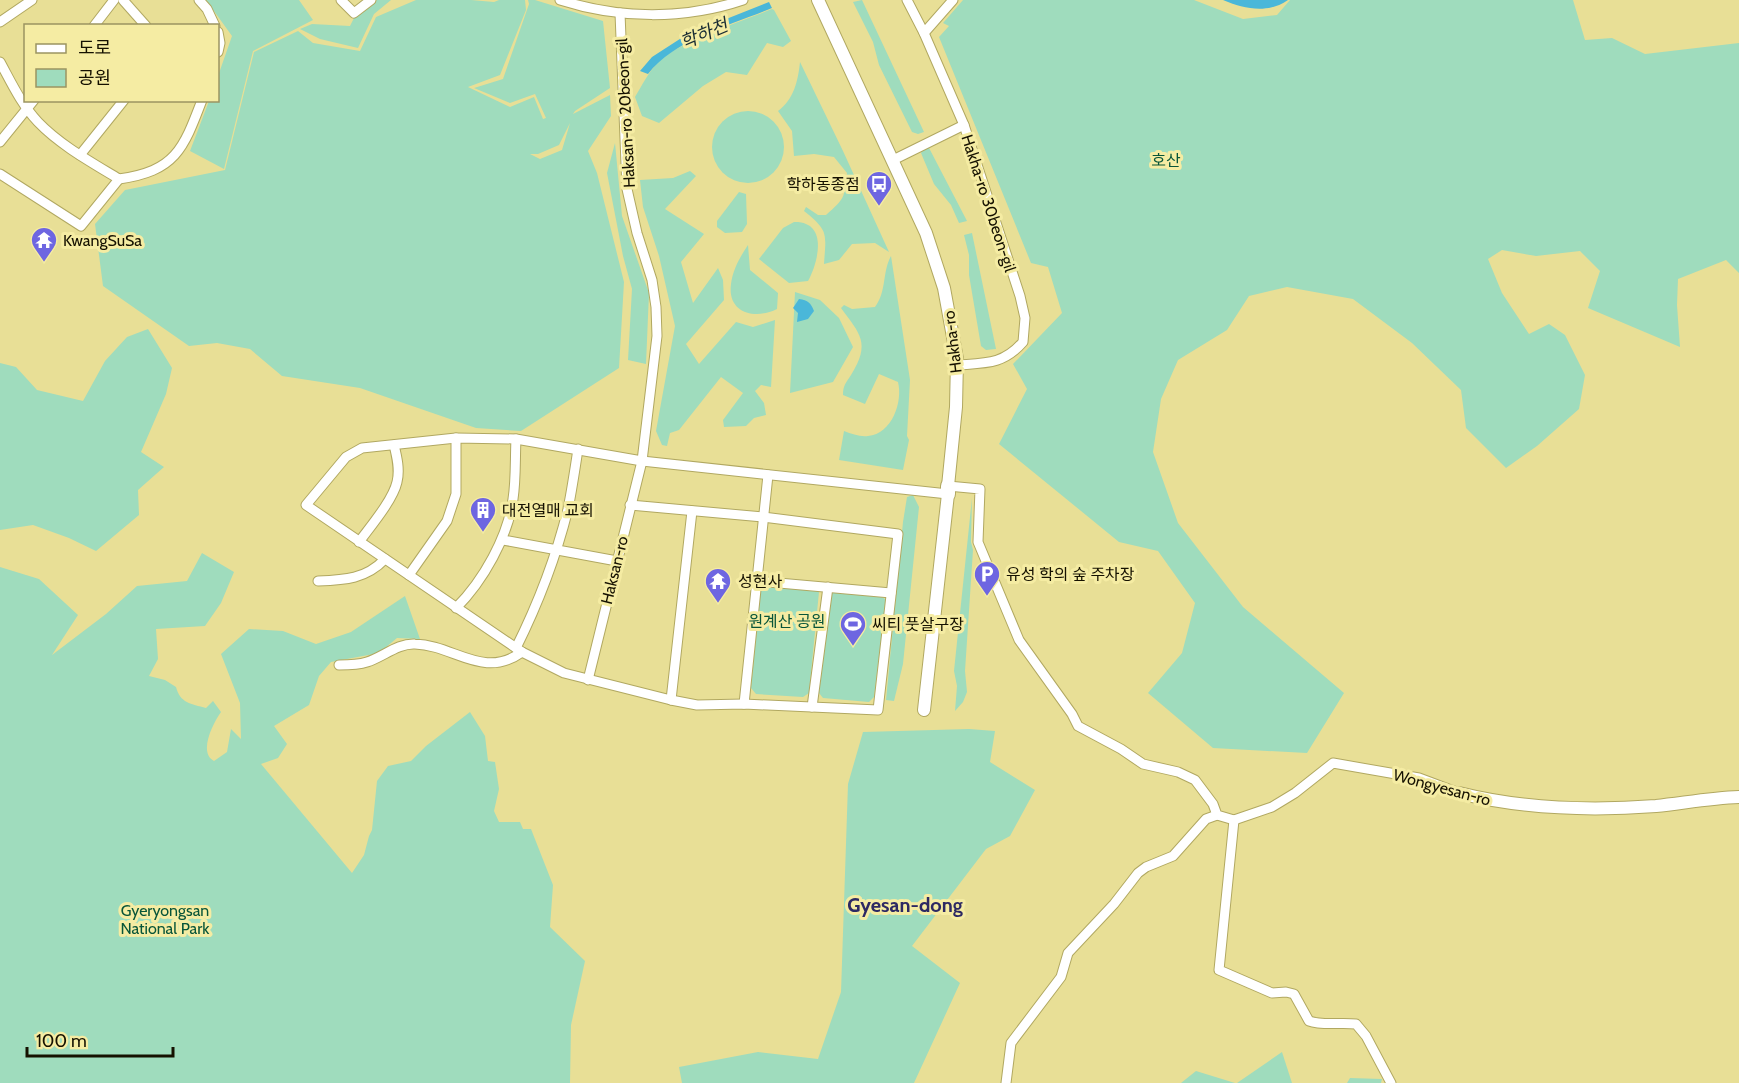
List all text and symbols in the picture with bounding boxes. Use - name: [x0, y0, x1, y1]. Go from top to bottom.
- water label: 학하천: [677, 13, 733, 54]
- legend: [24, 24, 219, 102]
- text: 도로: [78, 37, 111, 59]
- street label: Haksan-ro 20beon-gil: [612, 37, 639, 188]
- text: 공원: [78, 67, 111, 89]
- street label: Hakha-ro 30beon-gil: [957, 132, 1020, 274]
- park label: 호산: [1151, 151, 1181, 170]
- bus stop icon: 학하동종점: [864, 169, 894, 207]
- place label: 학하동종점: [786, 175, 860, 194]
- temple icon: KwangSuSa: [29, 225, 59, 263]
- place label: KwangSuSa: [63, 231, 142, 250]
- street label: Hakha-ro: [939, 309, 966, 374]
- building icon: 대전열매 교회: [468, 495, 498, 533]
- place label: 대전열매 교회: [502, 501, 594, 520]
- street label: Haksan-ro: [597, 534, 632, 606]
- parking icon: 유성 학의 숲 주차장: [972, 559, 1002, 597]
- place label: 유성 학의 숲 주차장: [1006, 565, 1135, 584]
- temple icon: 성현사: [703, 566, 733, 604]
- place label: 성현사: [738, 572, 782, 591]
- sports icon: 씨티 풋살구장: [838, 609, 868, 647]
- park label: 원계산 공원: [748, 612, 826, 631]
- place label: 씨티 풋살구장: [872, 615, 964, 634]
- street label: Wongyesan-ro: [1391, 765, 1493, 810]
- district label: Gyesan-dong: [847, 893, 963, 917]
- park label: Gyeryongsan National Park: [120, 901, 210, 938]
- scale bar: [27, 1020, 172, 1058]
- text: 100 m: [36, 1030, 87, 1052]

